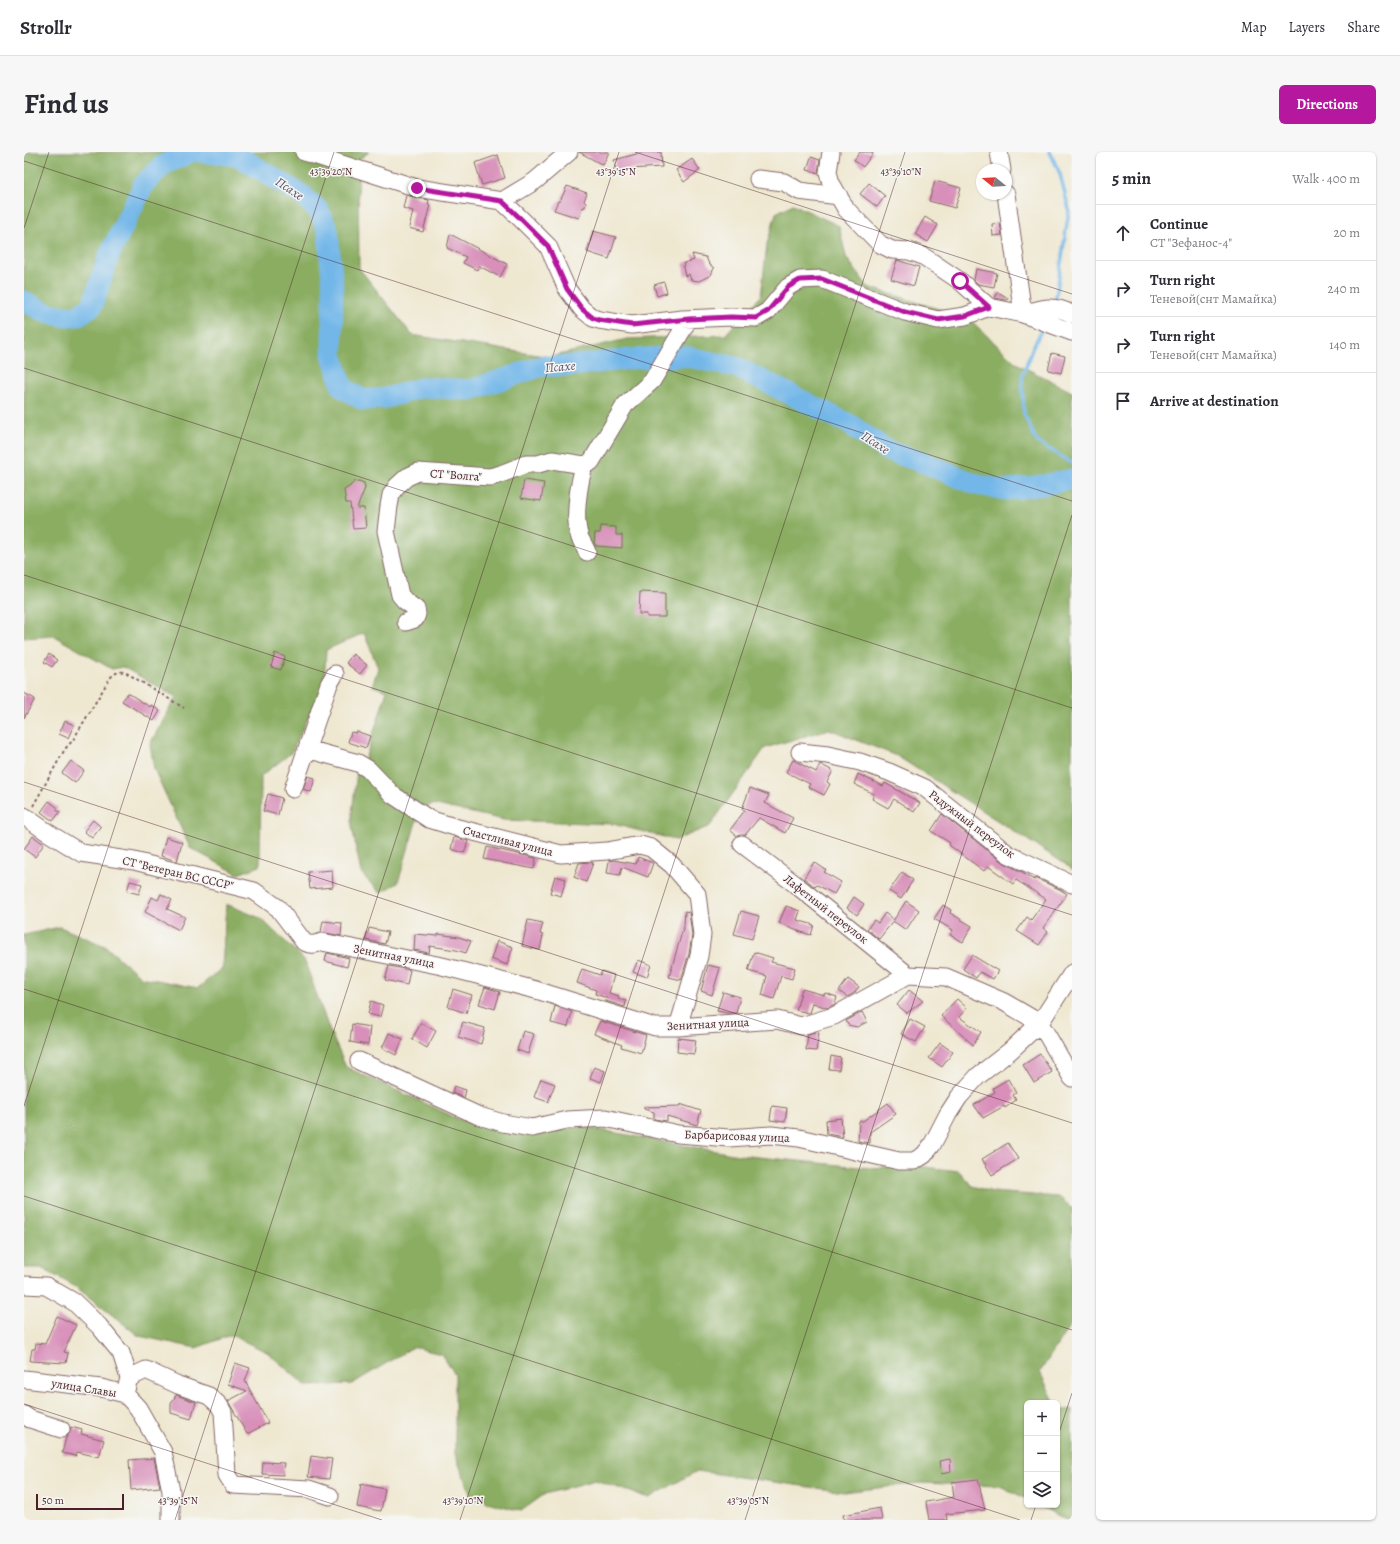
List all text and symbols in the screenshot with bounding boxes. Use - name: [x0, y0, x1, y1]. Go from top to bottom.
- text: Strollr: [20, 15, 72, 41]
- text: Map: [1241, 18, 1267, 37]
- text: Layers: [1289, 18, 1325, 37]
- text: Share: [1347, 18, 1380, 37]
- text: Find us: [24, 85, 109, 123]
- button: Directions: [1279, 85, 1376, 124]
- north arrow: [976, 164, 1012, 200]
- text: 43°39'20"N: [310, 165, 352, 178]
- text: 43°39'15"N: [596, 165, 636, 178]
- text: 43°39'10"N: [880, 165, 922, 178]
- text: 5 min: [1112, 167, 1151, 190]
- text: Walk · 400 m: [1292, 170, 1360, 187]
- water label: Псахе: [272, 173, 307, 204]
- route end: [408, 179, 426, 197]
- text: Continue: [1150, 214, 1208, 234]
- icon: ahead: [1112, 222, 1134, 244]
- text: 20 m: [1334, 224, 1360, 241]
- text: СТ "Зефанос-4": [1150, 234, 1232, 251]
- text: Turn right: [1150, 270, 1215, 290]
- route start: [951, 272, 969, 290]
- icon: right: [1112, 278, 1134, 300]
- text: 240 m: [1328, 280, 1360, 297]
- text: Теневой(снт Мамайка): [1150, 290, 1276, 307]
- text: Turn right: [1150, 326, 1215, 346]
- icon: right: [1112, 334, 1134, 356]
- text: 140 m: [1329, 336, 1360, 353]
- text: Теневой(снт Мамайка): [1150, 346, 1276, 363]
- water label: Псахе: [544, 357, 576, 376]
- icon: arrive: [1112, 390, 1134, 412]
- text: Arrive at destination: [1150, 391, 1279, 411]
- water label: Псахе: [858, 427, 893, 458]
- street label: СТ "Волга": [429, 465, 483, 485]
- street label: Радужный переулок: [925, 786, 1019, 862]
- street label: Счастливая улица: [461, 822, 555, 860]
- street label: СТ "Ветеран ВС СССР": [121, 852, 236, 894]
- street label: Лафетный переулок: [780, 871, 872, 947]
- street label: Зенитная улица: [352, 940, 436, 972]
- street label: Зенитная улица: [666, 1014, 750, 1034]
- street label: Барбарисовая улица: [684, 1126, 790, 1146]
- street label: улица Славы: [49, 1375, 118, 1401]
- map controls: [1024, 1400, 1060, 1508]
- button: +: [1024, 1400, 1060, 1436]
- button: −: [1024, 1436, 1060, 1472]
- button: layers: [1024, 1472, 1060, 1508]
- scale bar: [36, 1492, 124, 1511]
- text: 50 m: [42, 1493, 64, 1508]
- text: 43°39'15"N: [158, 1494, 198, 1507]
- text: 43°39'10"N: [442, 1494, 484, 1507]
- text: 43°39'05"N: [727, 1494, 769, 1507]

